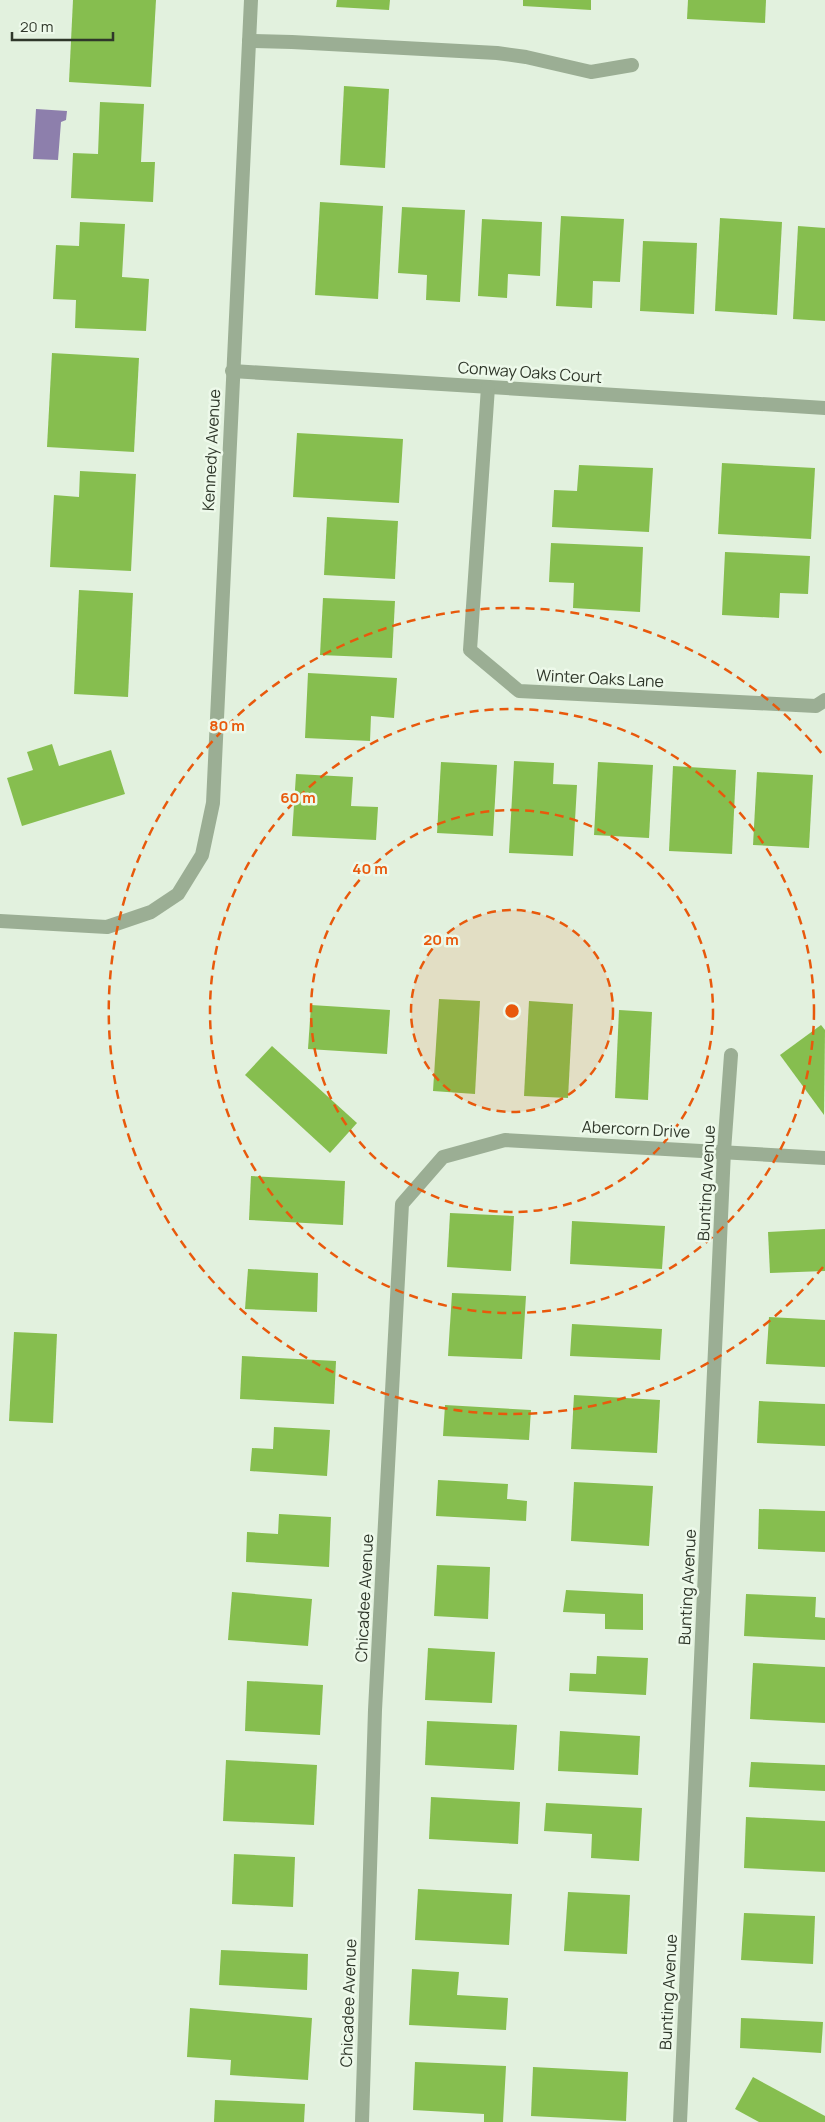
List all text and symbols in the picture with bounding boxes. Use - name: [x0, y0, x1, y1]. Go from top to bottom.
- scale bar: [12, 10, 114, 42]
- text: 20 m: [20, 16, 53, 37]
- street label: Conway Oaks Court: [457, 356, 603, 388]
- street label: Kennedy Avenue: [197, 388, 225, 512]
- street label: Winter Oaks Lane: [536, 664, 664, 692]
- text: 80 m: [209, 715, 245, 736]
- text: 60 m: [280, 787, 316, 808]
- text: 40 m: [352, 858, 388, 879]
- text: 20 m: [423, 929, 459, 950]
- centre of rings: [503, 1002, 521, 1020]
- street label: Abercorn Drive: [581, 1115, 691, 1143]
- street label: Bunting Avenue: [692, 1125, 720, 1241]
- street label: Bunting Avenue: [673, 1529, 701, 1645]
- street label: Chicadee Avenue: [350, 1533, 378, 1663]
- street label: Bunting Avenue: [654, 1934, 682, 2050]
- street label: Chicadee Avenue: [335, 1938, 361, 2068]

